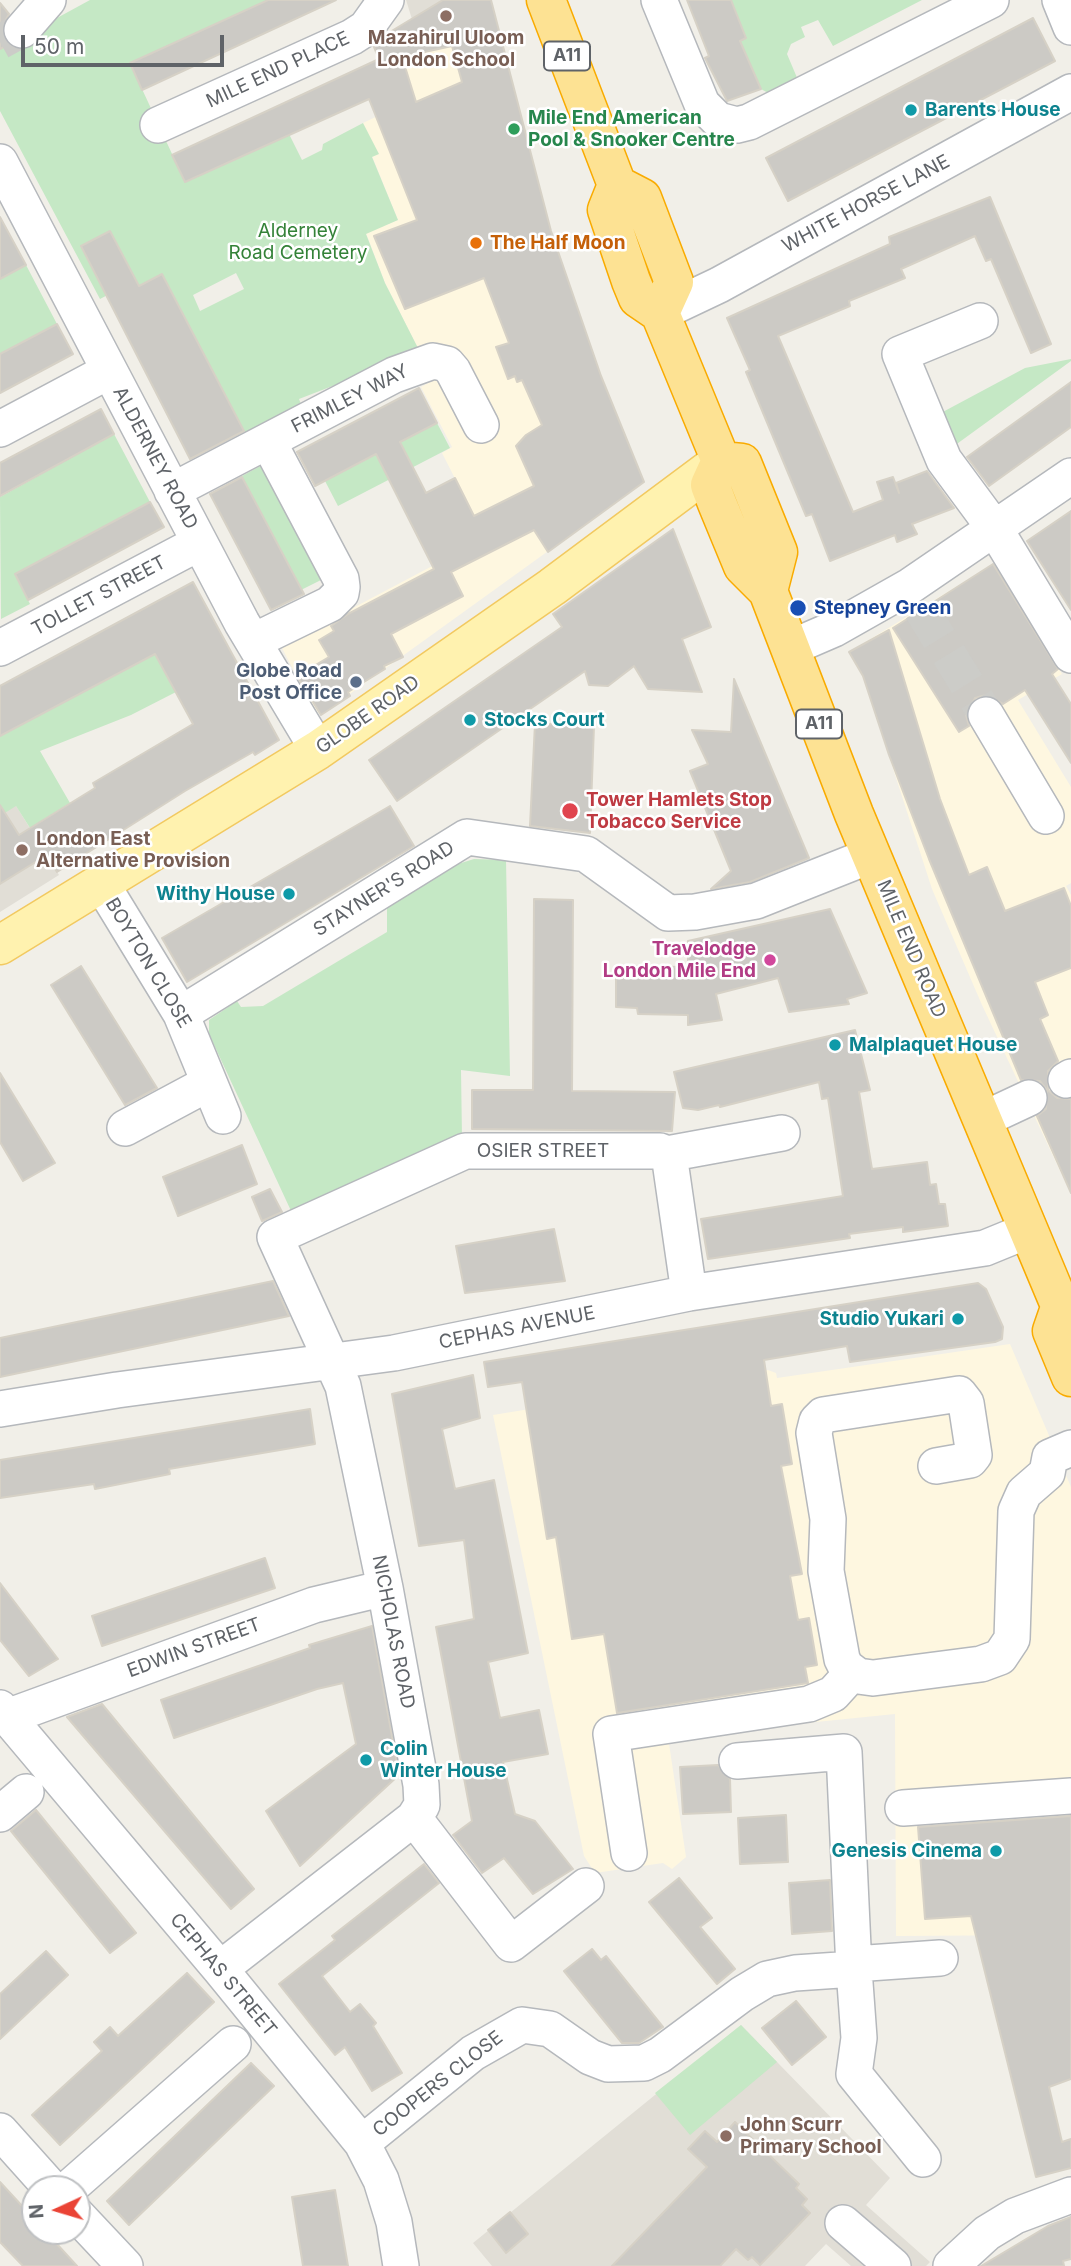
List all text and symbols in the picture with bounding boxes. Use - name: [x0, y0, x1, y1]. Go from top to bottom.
- marker: Mazahirul Uloom London School: [438, 8, 454, 24]
- scale bar: [24, 21, 228, 65]
- street label: MILE END PLACE: [203, 27, 353, 113]
- place label: Mazahirul Uloom London School: [368, 27, 524, 71]
- text: 50 m: [34, 34, 84, 59]
- road number: A11: [544, 42, 590, 70]
- place label: Barents House: [925, 99, 1061, 121]
- marker: Barents House: [903, 102, 919, 118]
- place label: Mile End American Pool & Snooker Centre: [528, 107, 735, 151]
- marker: Mile End American Pool & Snooker Centre: [506, 121, 522, 137]
- street label: WHITE HORSE LANE: [778, 150, 954, 258]
- park label: Alderney Road Cemetery: [228, 220, 368, 264]
- place label: The Half Moon: [490, 232, 626, 254]
- marker: The Half Moon: [468, 235, 484, 251]
- street label: FRIMLEY WAY: [288, 360, 412, 438]
- street label: ALDERNEY ROAD: [108, 383, 202, 533]
- street label: TOLLET STREET: [28, 551, 170, 641]
- place label: Stepney Green: [814, 597, 951, 619]
- marker: Stepney Green: [788, 598, 808, 618]
- place label: Globe Road Post Office: [236, 660, 342, 704]
- street label: GLOBE ROAD: [312, 671, 424, 759]
- marker: Globe Road Post Office: [348, 674, 364, 690]
- place label: Stocks Court: [484, 709, 605, 731]
- road number: A11: [796, 710, 842, 738]
- marker: Stocks Court: [462, 712, 478, 728]
- place label: Tower Hamlets Stop Tobacco Service: [586, 789, 772, 833]
- marker: Tower Hamlets Stop Tobacco Service: [560, 801, 580, 821]
- place label: London East Alternative Provision: [36, 828, 230, 872]
- street label: STAYNER'S ROAD: [309, 837, 459, 941]
- marker: London East Alternative Provision: [14, 842, 30, 858]
- street label: MILE END ROAD: [872, 877, 950, 1021]
- place label: Withy House: [156, 883, 275, 905]
- marker: Withy House: [281, 886, 297, 902]
- street label: BOYTON CLOSE: [100, 894, 196, 1032]
- place label: Travelodge London Mile End: [603, 938, 756, 982]
- marker: Travelodge London Mile End: [762, 952, 778, 968]
- place label: Malplaquet House: [849, 1034, 1017, 1056]
- marker: Malplaquet House: [827, 1037, 843, 1053]
- street label: OSIER STREET: [477, 1140, 609, 1162]
- street label: CEPHAS AVENUE: [437, 1302, 597, 1354]
- place label: Studio Yukari: [819, 1308, 944, 1330]
- marker: Studio Yukari: [950, 1311, 966, 1327]
- street label: NICHOLAS ROAD: [367, 1553, 419, 1711]
- street label: EDWIN STREET: [124, 1613, 264, 1683]
- place label: Colin Winter House: [380, 1738, 507, 1782]
- marker: Colin Winter House: [358, 1752, 374, 1768]
- place label: Genesis Cinema: [832, 1840, 982, 1862]
- marker: Genesis Cinema: [988, 1843, 1004, 1859]
- street label: CEPHAS STREET: [165, 1909, 281, 2041]
- street label: COOPERS CLOSE: [369, 2026, 507, 2142]
- place label: John Scurr Primary School: [740, 2114, 882, 2158]
- marker: John Scurr Primary School: [718, 2128, 734, 2144]
- north arrow: [21, 2175, 91, 2245]
- text: N: [25, 2203, 49, 2219]

